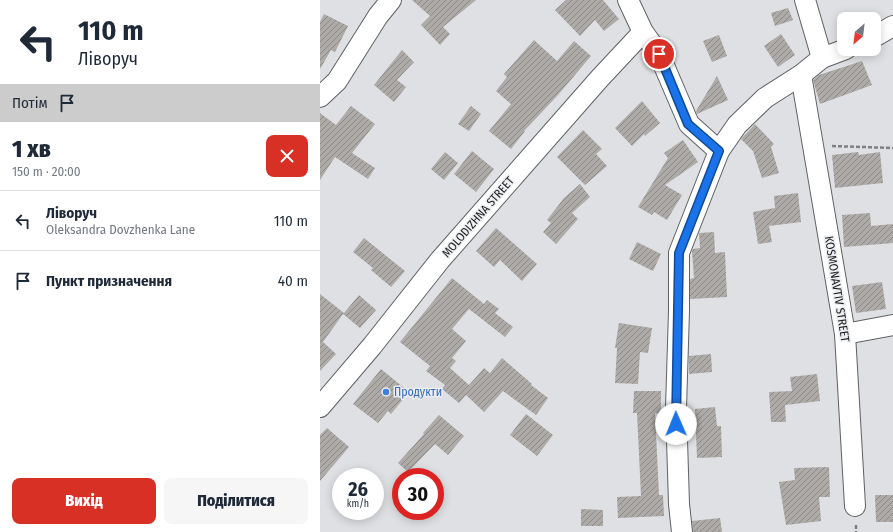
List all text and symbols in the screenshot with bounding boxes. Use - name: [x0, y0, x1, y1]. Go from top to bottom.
- north arrow: [837, 12, 881, 56]
- map controls: [837, 12, 881, 56]
- text: 110 m: [78, 14, 144, 47]
- icon: left: [12, 16, 64, 68]
- pin: [642, 37, 676, 71]
- icon: arrive: [648, 43, 670, 65]
- text: Ліворуч: [78, 48, 138, 70]
- icon: arrive: [56, 92, 78, 114]
- text: Потім: [12, 94, 48, 112]
- text: 1 хв: [12, 135, 51, 163]
- button: close: [266, 135, 308, 177]
- text: 150 m · 20:00: [12, 164, 81, 179]
- street label: MOLODIZHNA STREET: [439, 173, 517, 260]
- text: Ліворуч: [46, 204, 97, 222]
- icon: left: [12, 210, 34, 232]
- text: 110 m: [274, 212, 308, 230]
- text: Oleksandra Dovzhenka Lane: [46, 222, 195, 237]
- street label: KOSMONAVTIV STREET: [822, 235, 852, 343]
- icon: arrive: [12, 270, 34, 292]
- text: Пункт призначення: [46, 272, 172, 290]
- text: 40 m: [278, 272, 308, 290]
- place label: Продукти: [394, 385, 442, 399]
- marker: Продукти: [381, 387, 391, 397]
- position arrow: [655, 403, 697, 445]
- speed limit sign: 30: [392, 468, 444, 520]
- text: 26: [348, 477, 368, 501]
- button: Вихід: [12, 478, 156, 524]
- button: Поділитися: [164, 478, 308, 524]
- text: km/h: [347, 498, 369, 510]

